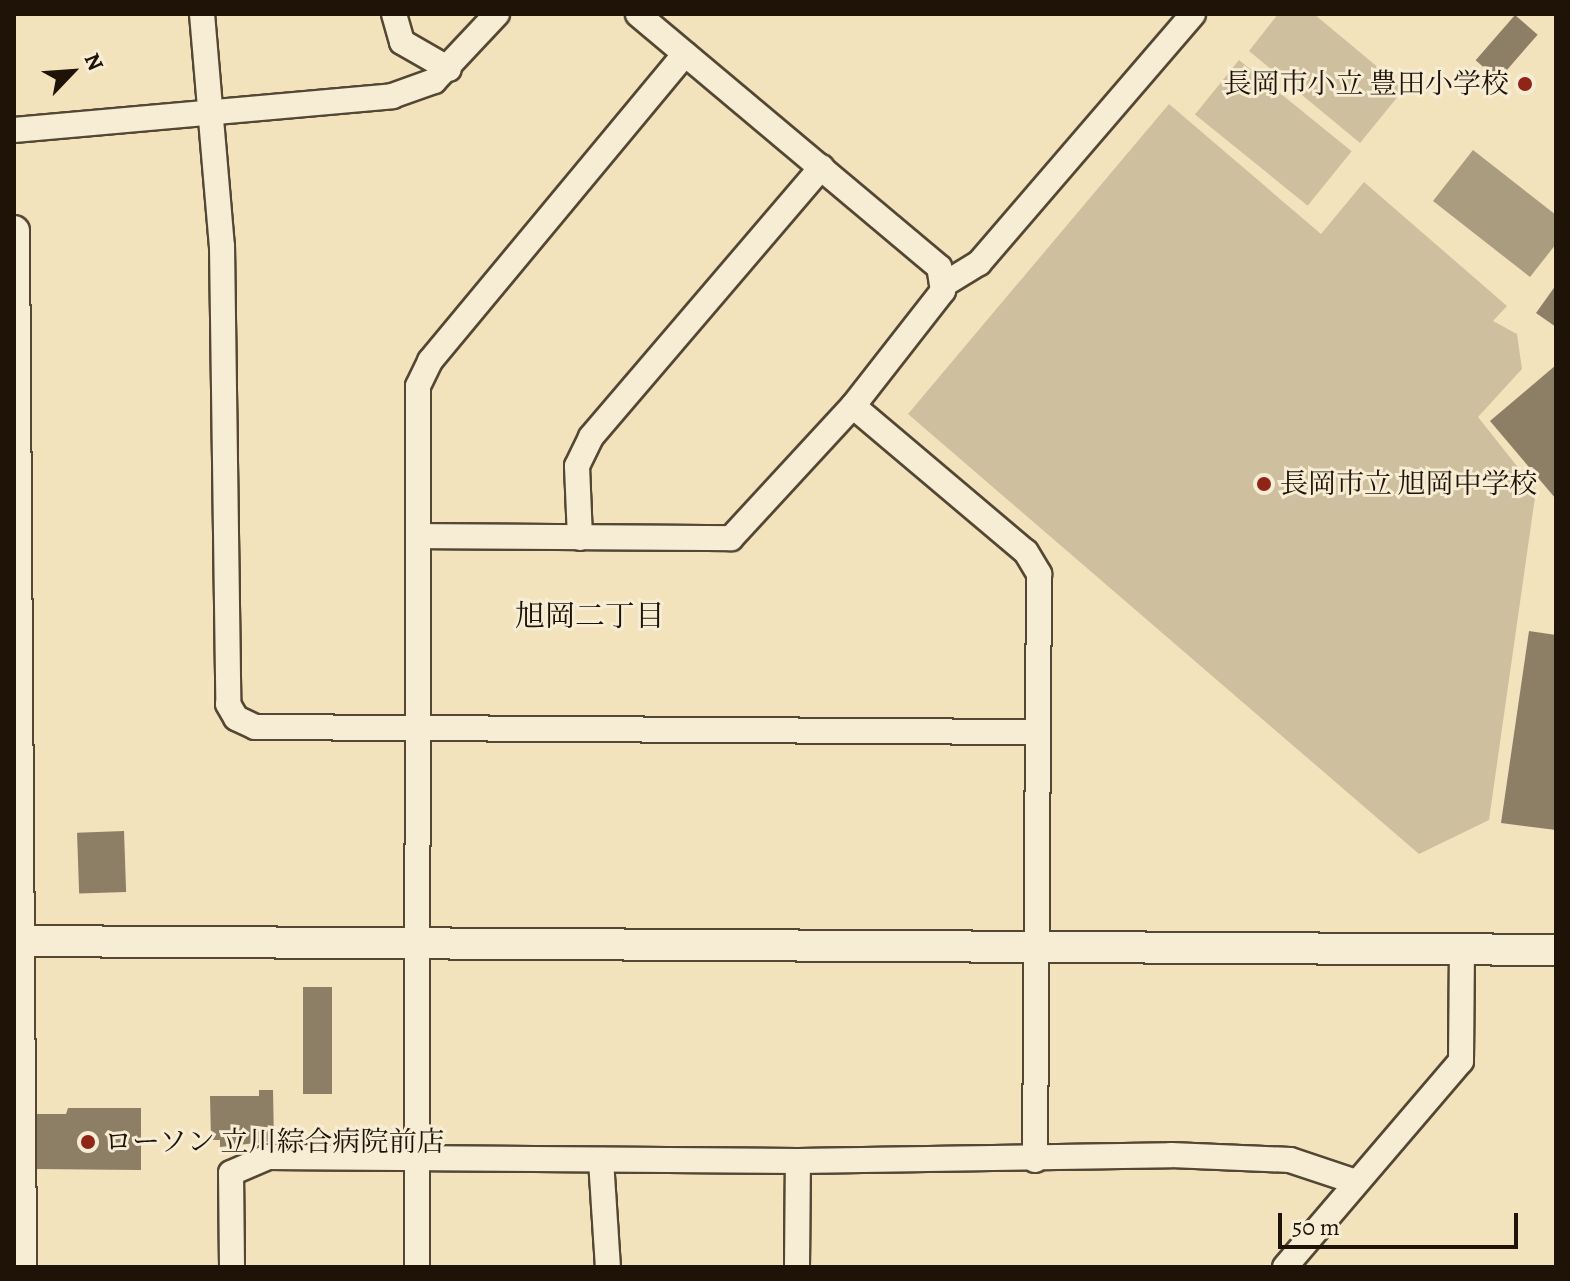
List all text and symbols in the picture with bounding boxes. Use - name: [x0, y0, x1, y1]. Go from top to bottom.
- north arrow: [32, 32, 112, 112]
- text: N: [77, 48, 111, 75]
- place label: 長岡市小立 豊田小学校: [1223, 67, 1509, 101]
- marker: 長岡市小立 豊田小学校: [1516, 75, 1534, 93]
- place label: 長岡市立 旭岡中学校: [1280, 467, 1538, 501]
- marker: 長岡市立 旭岡中学校: [1255, 475, 1273, 493]
- district label: 旭岡二丁目: [515, 598, 665, 634]
- place label: ローソン 立川綜合病院前店: [104, 1125, 446, 1159]
- marker: ローソン 立川綜合病院前店: [79, 1133, 97, 1151]
- scale bar: [1282, 1197, 1522, 1247]
- text: 50 m: [1292, 1211, 1340, 1243]

